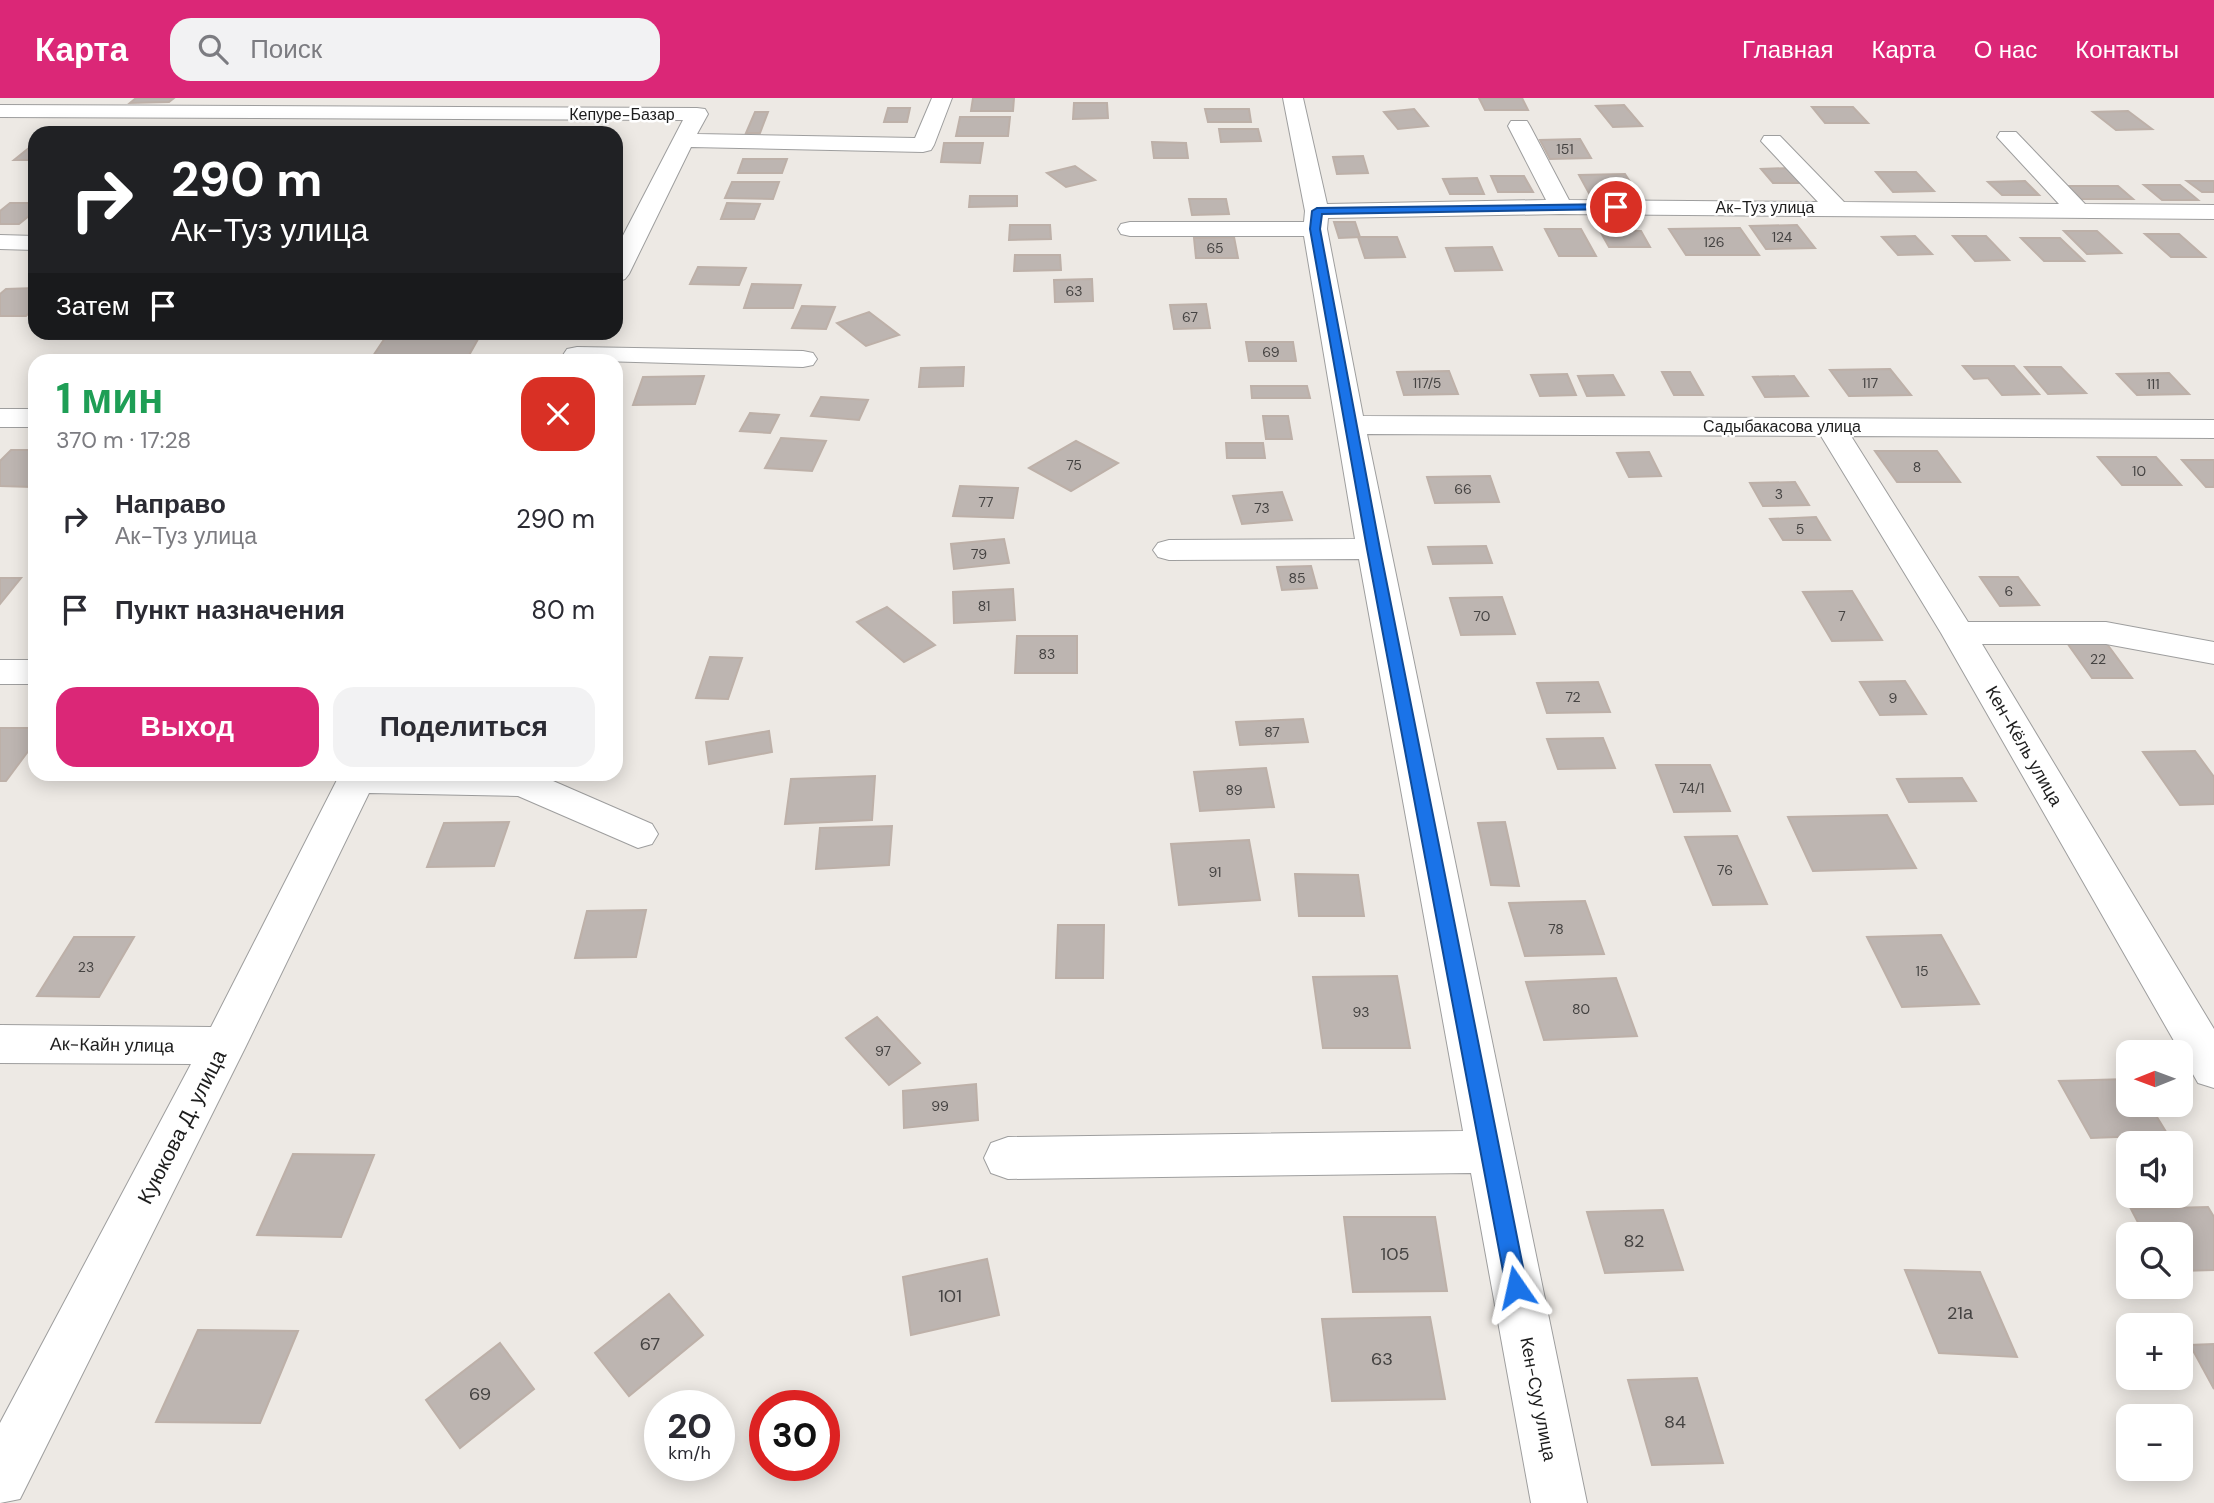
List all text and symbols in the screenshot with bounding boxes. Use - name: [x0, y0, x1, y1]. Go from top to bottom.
- search box: [170, 18, 660, 81]
- text: Карта: [35, 28, 128, 71]
- icon: search: [194, 30, 232, 68]
- text: Поиск: [250, 32, 322, 66]
- text: Главная: [1742, 34, 1833, 65]
- text: Карта: [1871, 34, 1936, 65]
- text: О нас: [1974, 34, 2037, 65]
- text: Контакты: [2075, 34, 2179, 65]
- street label: Кепуре-Базар: [569, 104, 675, 125]
- house number: 151: [1556, 140, 1574, 158]
- text: 290 m: [171, 147, 322, 211]
- icon: right: [56, 154, 147, 245]
- pin: [1586, 177, 1646, 237]
- icon: arrive: [1597, 188, 1635, 226]
- street label: Ак-Туз улица: [1716, 197, 1814, 218]
- text: Ак-Туз улица: [171, 209, 369, 251]
- house number: 124: [1772, 228, 1793, 246]
- house number: 126: [1703, 233, 1725, 251]
- house number: 65: [1206, 239, 1224, 257]
- house number: 63: [1065, 282, 1083, 300]
- icon: arrive: [144, 287, 182, 325]
- text: Затем: [56, 289, 130, 323]
- house number: 67: [1182, 308, 1198, 326]
- house number: 69: [1262, 343, 1280, 361]
- text: 1 мин: [56, 371, 163, 426]
- house number: 117/5: [1413, 374, 1441, 392]
- house number: 117: [1862, 374, 1878, 392]
- house number: 111: [2146, 375, 2160, 393]
- button: close: [521, 377, 595, 451]
- street label: Садыбакасова улица: [1703, 416, 1861, 437]
- text: 370 m · 17:28: [56, 425, 191, 455]
- house number: 75: [1066, 456, 1082, 474]
- house number: 8: [1913, 458, 1921, 476]
- house number: 10: [2132, 462, 2146, 480]
- house number: 66: [1454, 480, 1472, 498]
- house number: 3: [1775, 485, 1783, 503]
- text: Направо: [115, 487, 226, 521]
- house number: 77: [979, 493, 993, 511]
- house number: 73: [1254, 499, 1270, 517]
- icon: right: [56, 500, 94, 538]
- text: 290 m: [516, 502, 595, 536]
- house number: 5: [1796, 520, 1804, 538]
- text: Ак-Туз улица: [115, 521, 257, 551]
- house number: 79: [971, 545, 987, 563]
- house number: 85: [1288, 569, 1306, 587]
- house number: 6: [2005, 582, 2013, 600]
- icon: arrive: [56, 591, 94, 629]
- text: Пункт назначения: [115, 593, 345, 627]
- text: 80 m: [531, 593, 595, 627]
- house number: 81: [978, 597, 990, 615]
- house number: 70: [1474, 607, 1490, 625]
- house number: 7: [1838, 607, 1846, 625]
- house number: 83: [1039, 645, 1055, 663]
- house number: 22: [2090, 650, 2106, 668]
- street label: Кен-Кёль улица: [1980, 682, 2069, 811]
- button: Выход: [56, 687, 319, 767]
- button: Поделиться: [333, 687, 595, 767]
- house number: 72: [1565, 688, 1581, 706]
- house number: 9: [1889, 689, 1898, 707]
- house number: 87: [1264, 723, 1280, 741]
- house number: 74/1: [1679, 779, 1705, 797]
- house number: 89: [1226, 781, 1243, 799]
- house number: 76: [1717, 861, 1733, 879]
- house number: 91: [1209, 863, 1221, 881]
- house number: 78: [1548, 920, 1564, 938]
- house number: 23: [78, 958, 94, 976]
- house number: 15: [1916, 962, 1928, 980]
- house number: 80: [1572, 1000, 1590, 1018]
- house number: 93: [1353, 1003, 1369, 1021]
- street label: Ак-Кайн улица: [50, 1032, 175, 1058]
- north arrow: [2116, 1040, 2193, 1116]
- map controls: [2116, 1040, 2193, 1481]
- house number: 97: [875, 1042, 891, 1060]
- street label: Куюкова Д. улица: [131, 1045, 233, 1209]
- house number: 99: [931, 1097, 949, 1115]
- button: sound: [2116, 1131, 2193, 1208]
- button: search: [2116, 1222, 2193, 1299]
- house number: 82: [1623, 1229, 1645, 1253]
- house number: 105: [1381, 1242, 1409, 1266]
- position arrow: [1479, 1250, 1553, 1324]
- house number: 101: [938, 1284, 962, 1308]
- house number: 21а: [1947, 1301, 1974, 1325]
- button: +: [2116, 1313, 2193, 1390]
- house number: 67: [640, 1332, 660, 1356]
- street label: Кен-Суу улица: [1514, 1335, 1562, 1464]
- house number: 63: [1371, 1347, 1393, 1371]
- house number: 69: [469, 1382, 491, 1406]
- speed limit sign: 30: [749, 1390, 840, 1481]
- text: 20: [667, 1403, 712, 1449]
- button: −: [2116, 1404, 2193, 1481]
- house number: 84: [1664, 1410, 1686, 1434]
- text: km/h: [668, 1441, 711, 1465]

